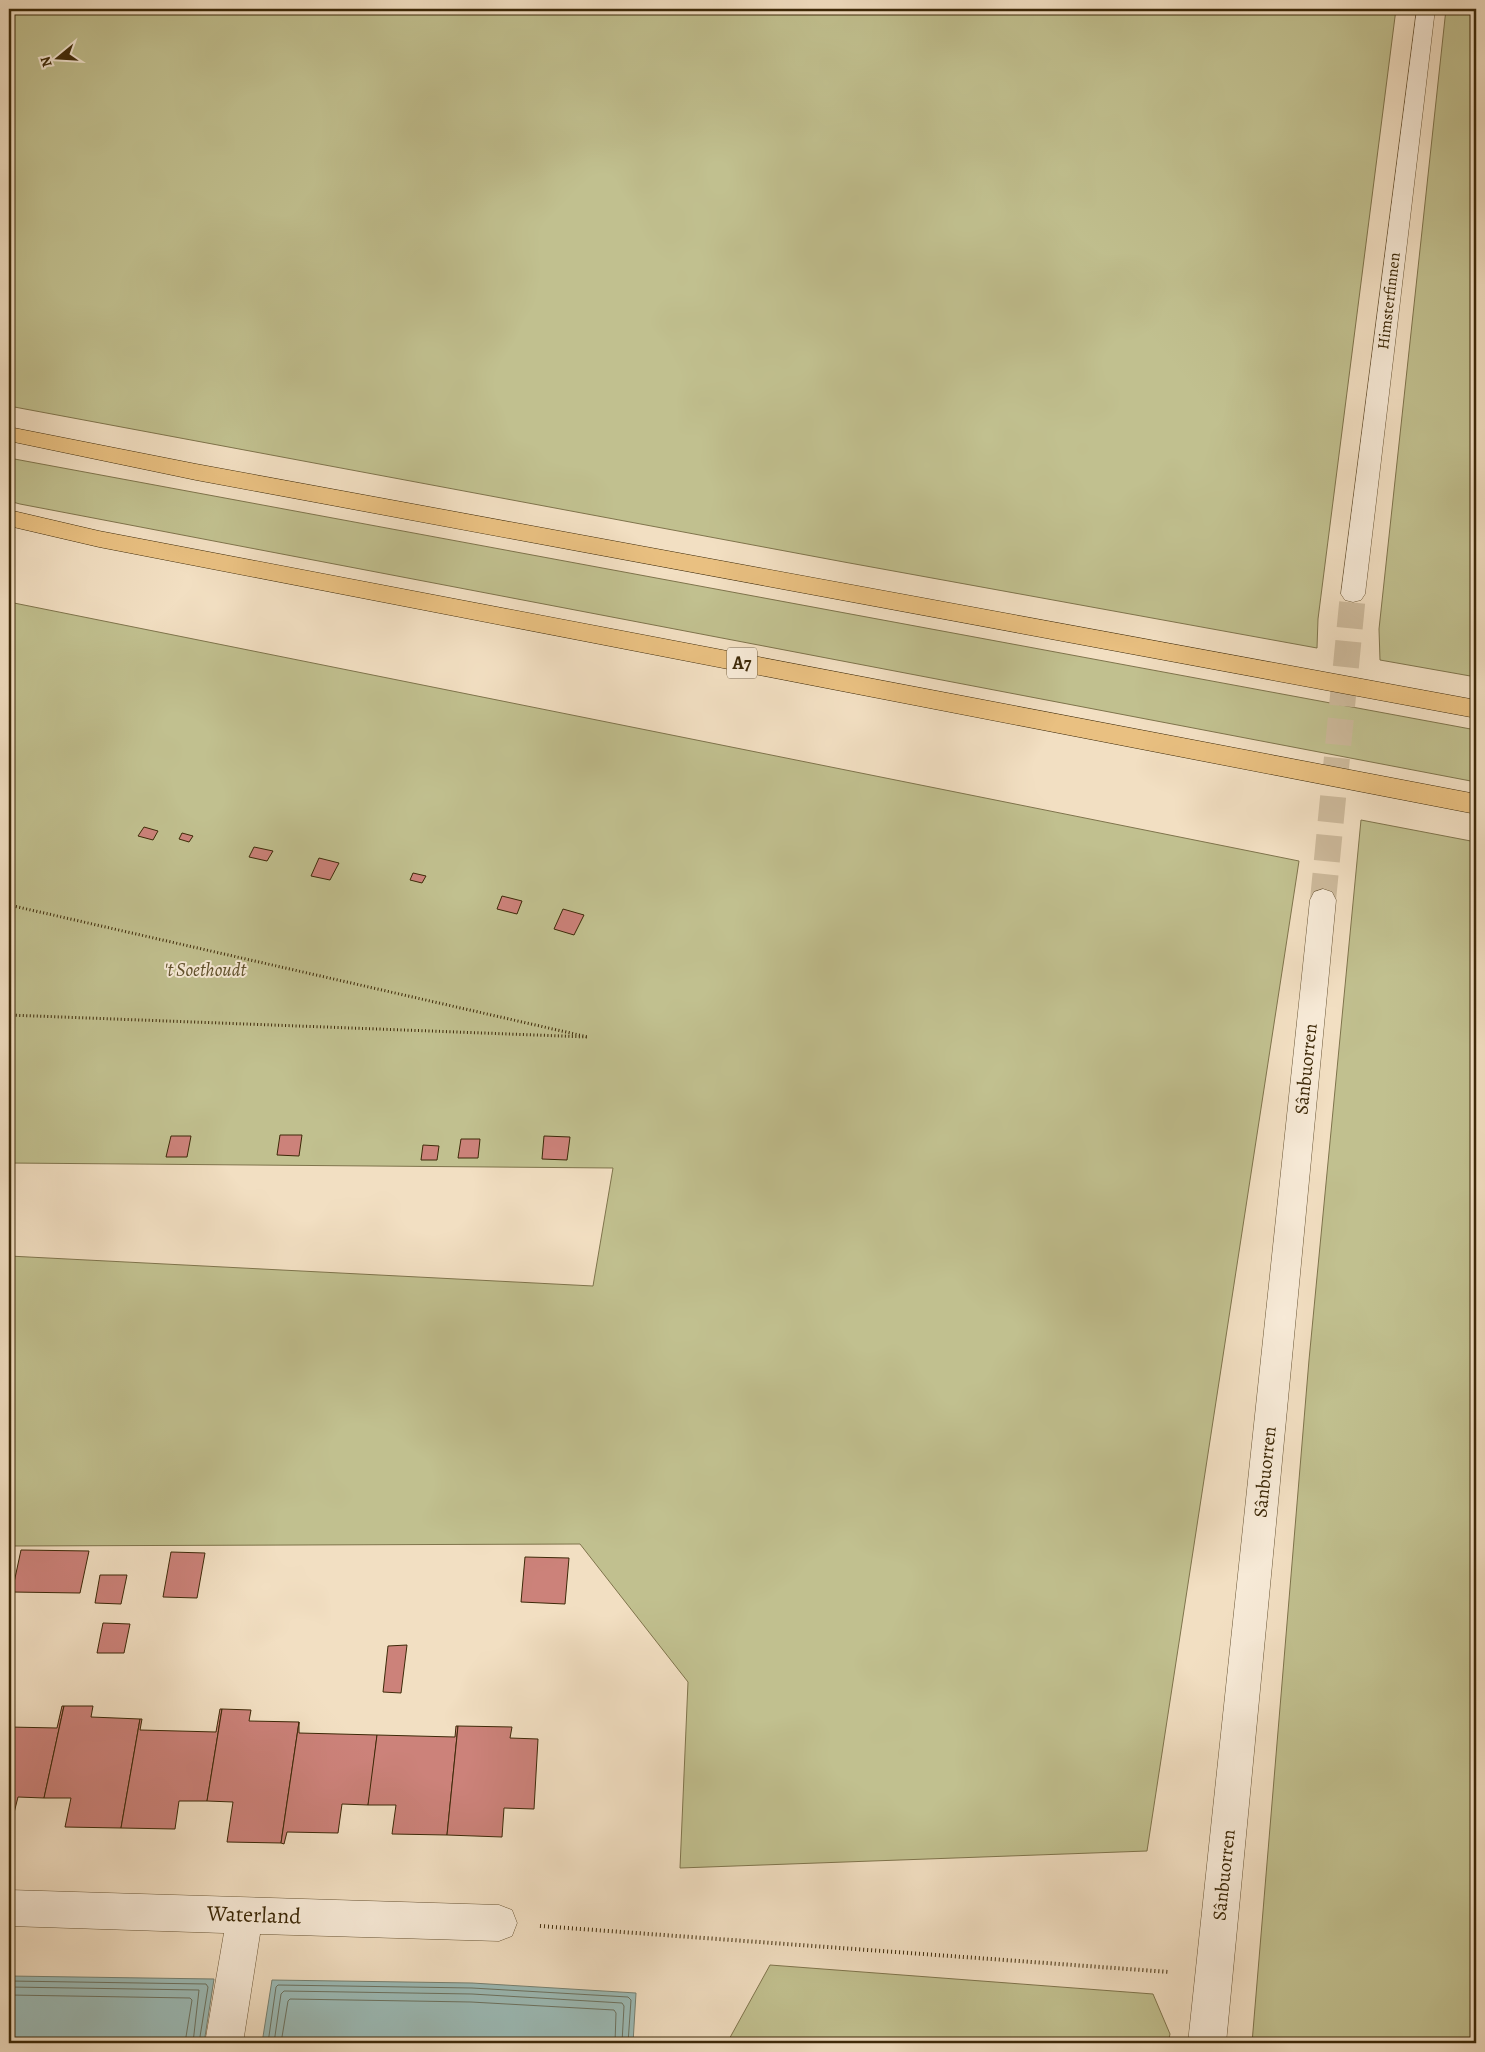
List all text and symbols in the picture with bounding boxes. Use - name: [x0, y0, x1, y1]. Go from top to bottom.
- north arrow: [32, 32, 82, 82]
- text: N: [36, 54, 57, 70]
- street label: Himsterfinnen: [1372, 251, 1406, 351]
- road number: A7: [727, 648, 757, 678]
- park label: 't Soethoudt: [164, 957, 247, 983]
- street label: Sânbuorren: [1288, 1022, 1324, 1116]
- street label: Sânbuorren: [1247, 1425, 1283, 1519]
- street label: Sânbuorren: [1206, 1828, 1242, 1922]
- street label: Waterland: [205, 1898, 302, 1932]

